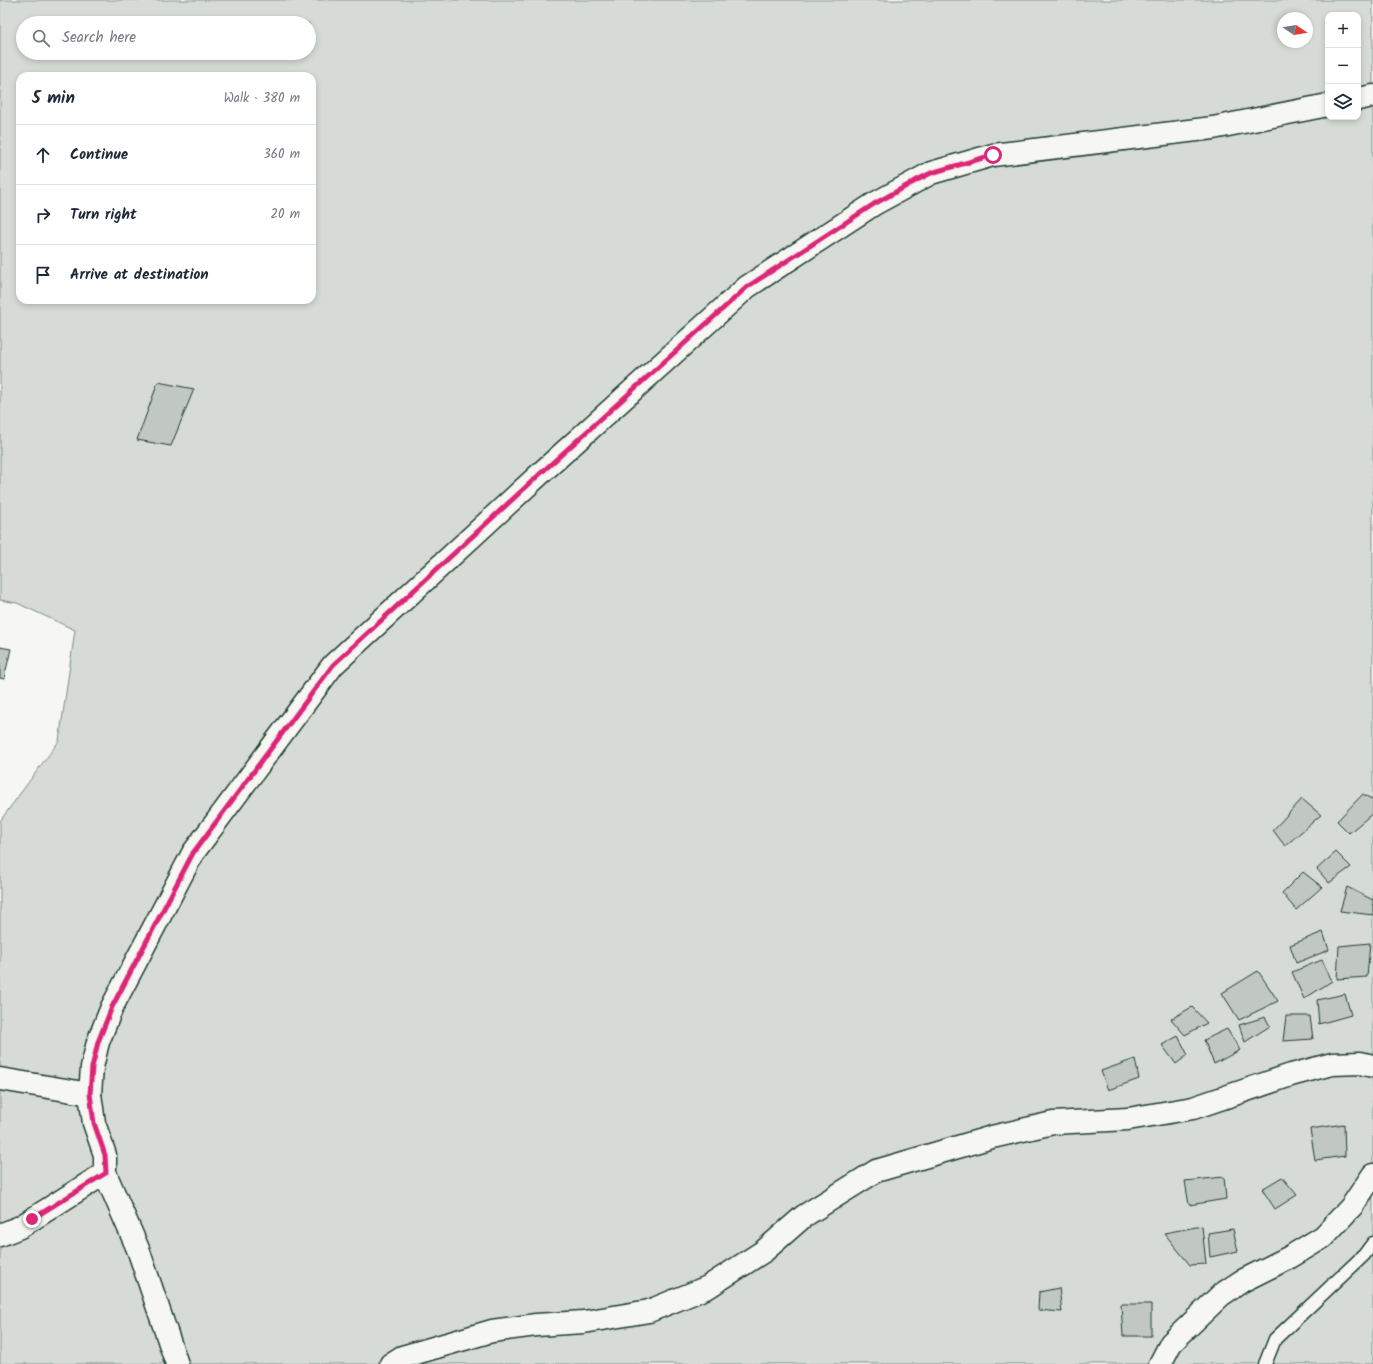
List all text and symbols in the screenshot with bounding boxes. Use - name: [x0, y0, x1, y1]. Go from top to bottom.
- north arrow: [1277, 12, 1313, 48]
- map controls: [1325, 12, 1361, 120]
- button: +: [1325, 12, 1361, 48]
- search box: [16, 16, 316, 60]
- text: Search here: [62, 26, 136, 50]
- icon: search: [30, 27, 52, 49]
- button: −: [1325, 48, 1361, 84]
- button: layers: [1325, 84, 1361, 120]
- text: 5 min: [32, 85, 75, 112]
- text: Walk · 380 m: [224, 88, 300, 109]
- text: Continue: [70, 143, 128, 167]
- icon: ahead: [32, 144, 54, 166]
- text: 360 m: [263, 144, 300, 165]
- route start: [984, 146, 1002, 164]
- text: Turn right: [70, 203, 137, 227]
- icon: right: [32, 204, 54, 226]
- text: 20 m: [270, 204, 300, 225]
- text: Arrive at destination: [70, 263, 209, 287]
- icon: arrive: [32, 264, 54, 286]
- route end: [23, 1210, 41, 1228]

